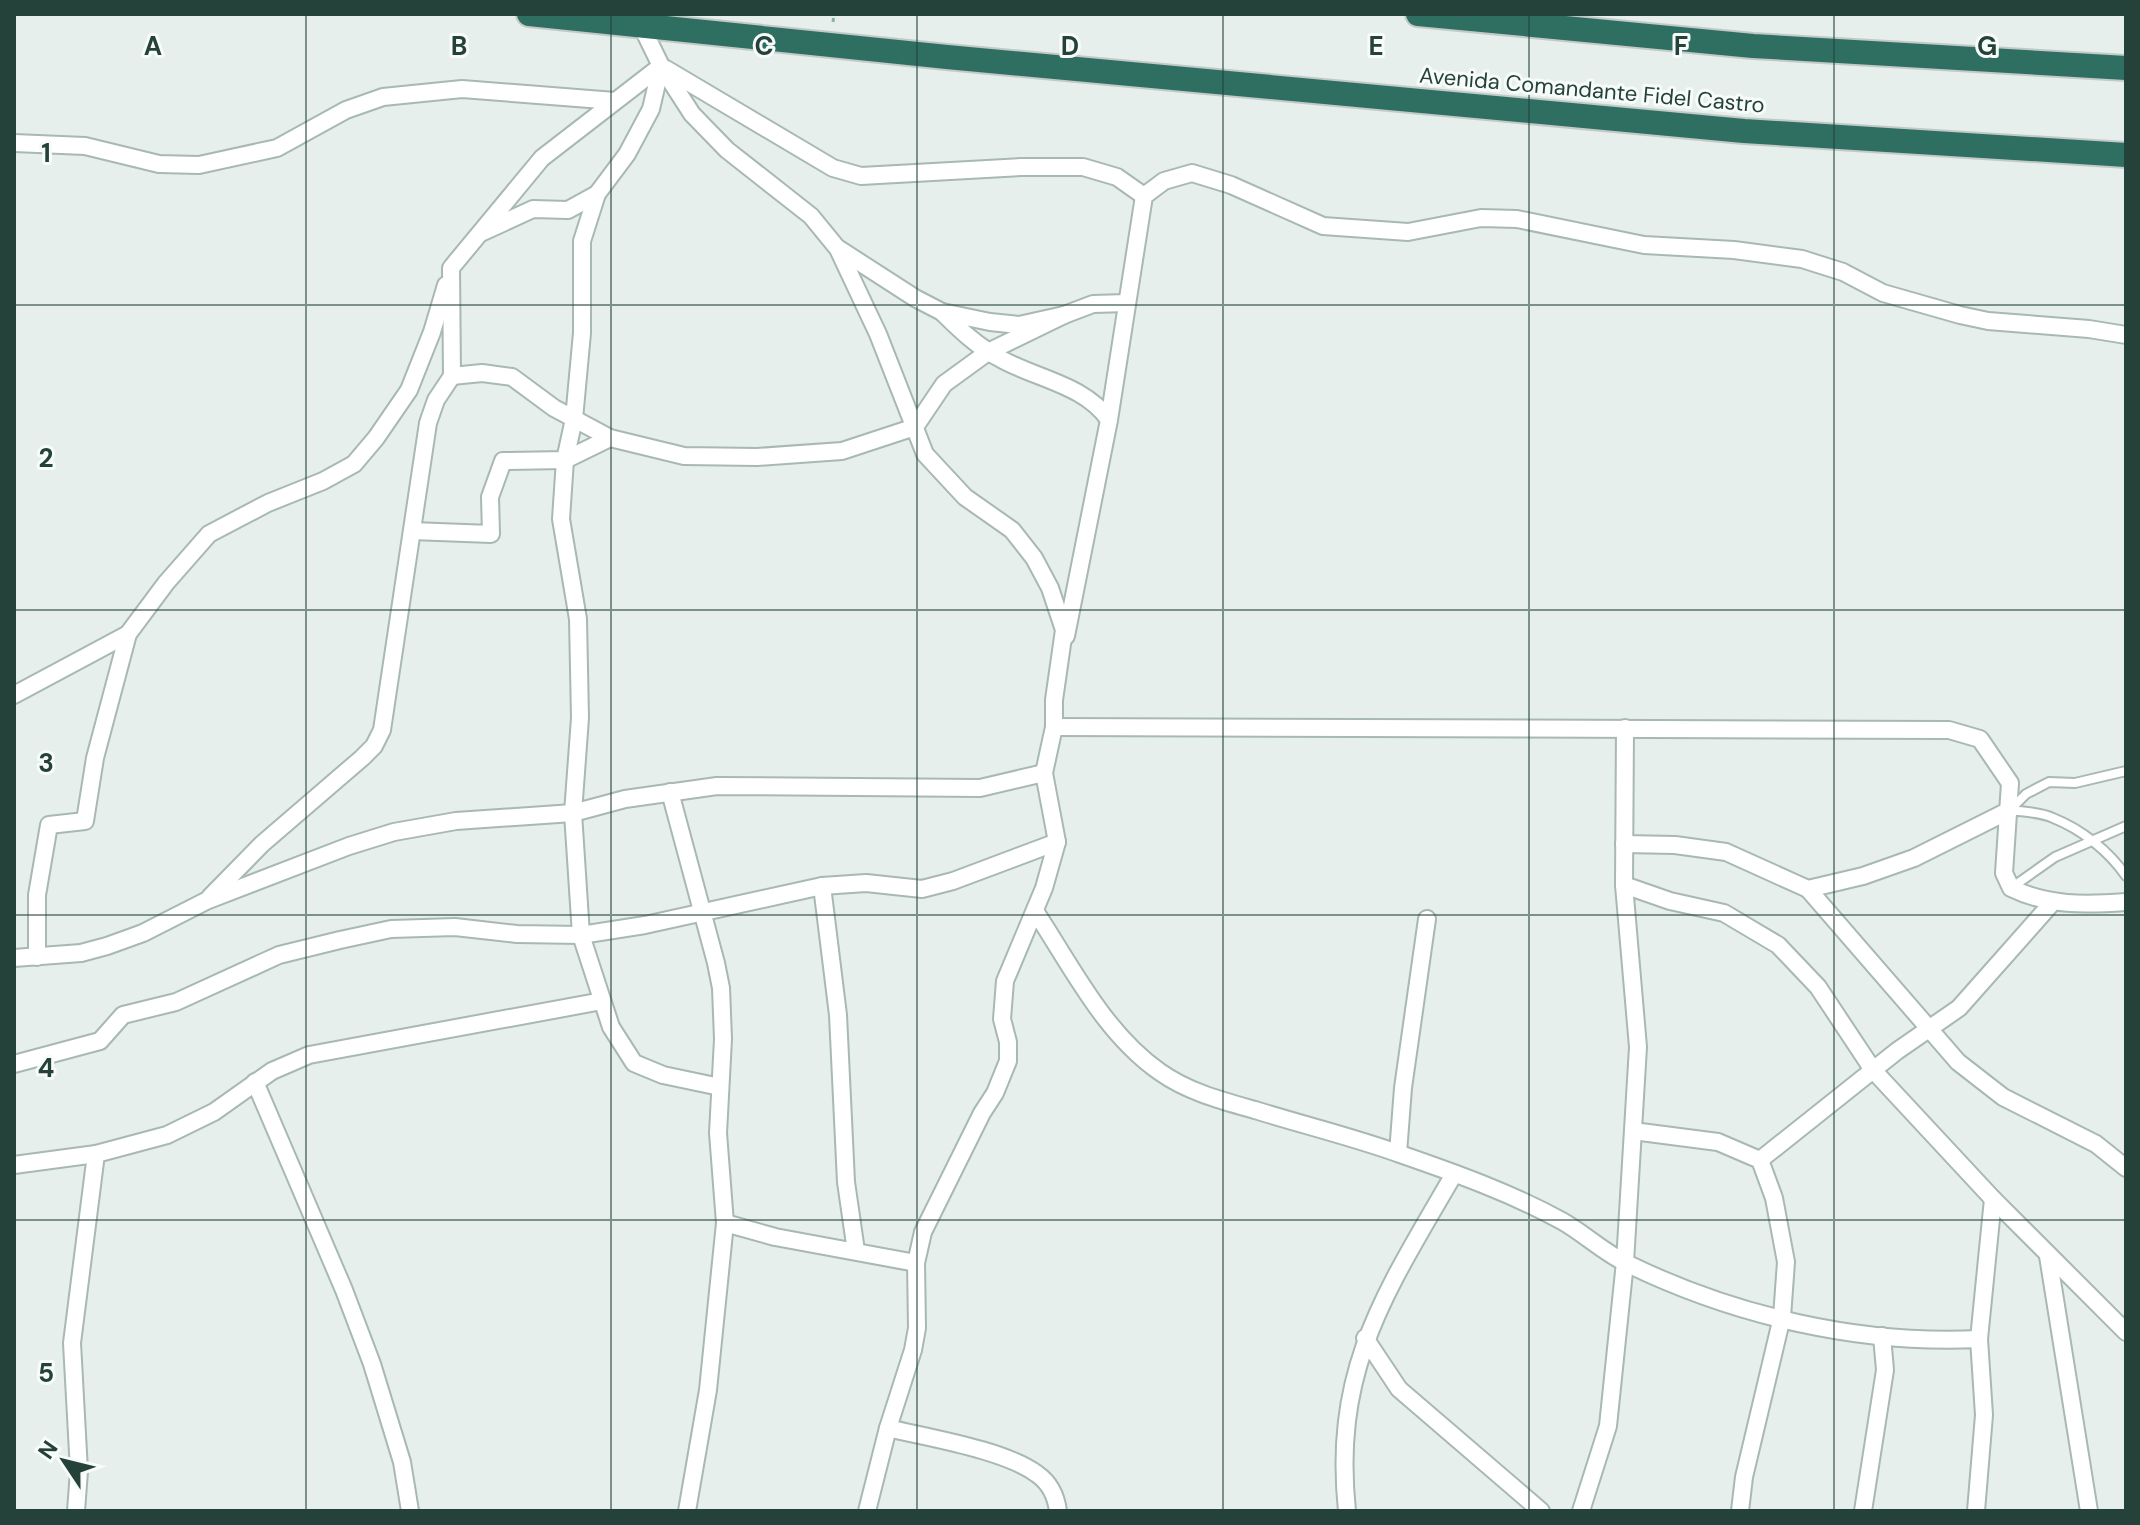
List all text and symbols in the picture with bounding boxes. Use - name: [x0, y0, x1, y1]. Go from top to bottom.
- text: A: [144, 29, 162, 63]
- text: B: [451, 29, 467, 63]
- text: C: [754, 29, 774, 63]
- text: D: [1061, 29, 1079, 63]
- text: E: [1368, 29, 1384, 63]
- text: F: [1674, 29, 1688, 63]
- text: G: [1977, 29, 1997, 63]
- street label: Avenida Comandante Fidel Castro: [1418, 60, 1766, 120]
- text: 1: [41, 136, 51, 170]
- text: 2: [38, 441, 54, 475]
- text: 3: [38, 746, 54, 780]
- text: 4: [38, 1051, 54, 1085]
- text: 5: [38, 1356, 54, 1390]
- north arrow: [24, 1421, 104, 1501]
- text: N: [32, 1435, 65, 1465]

